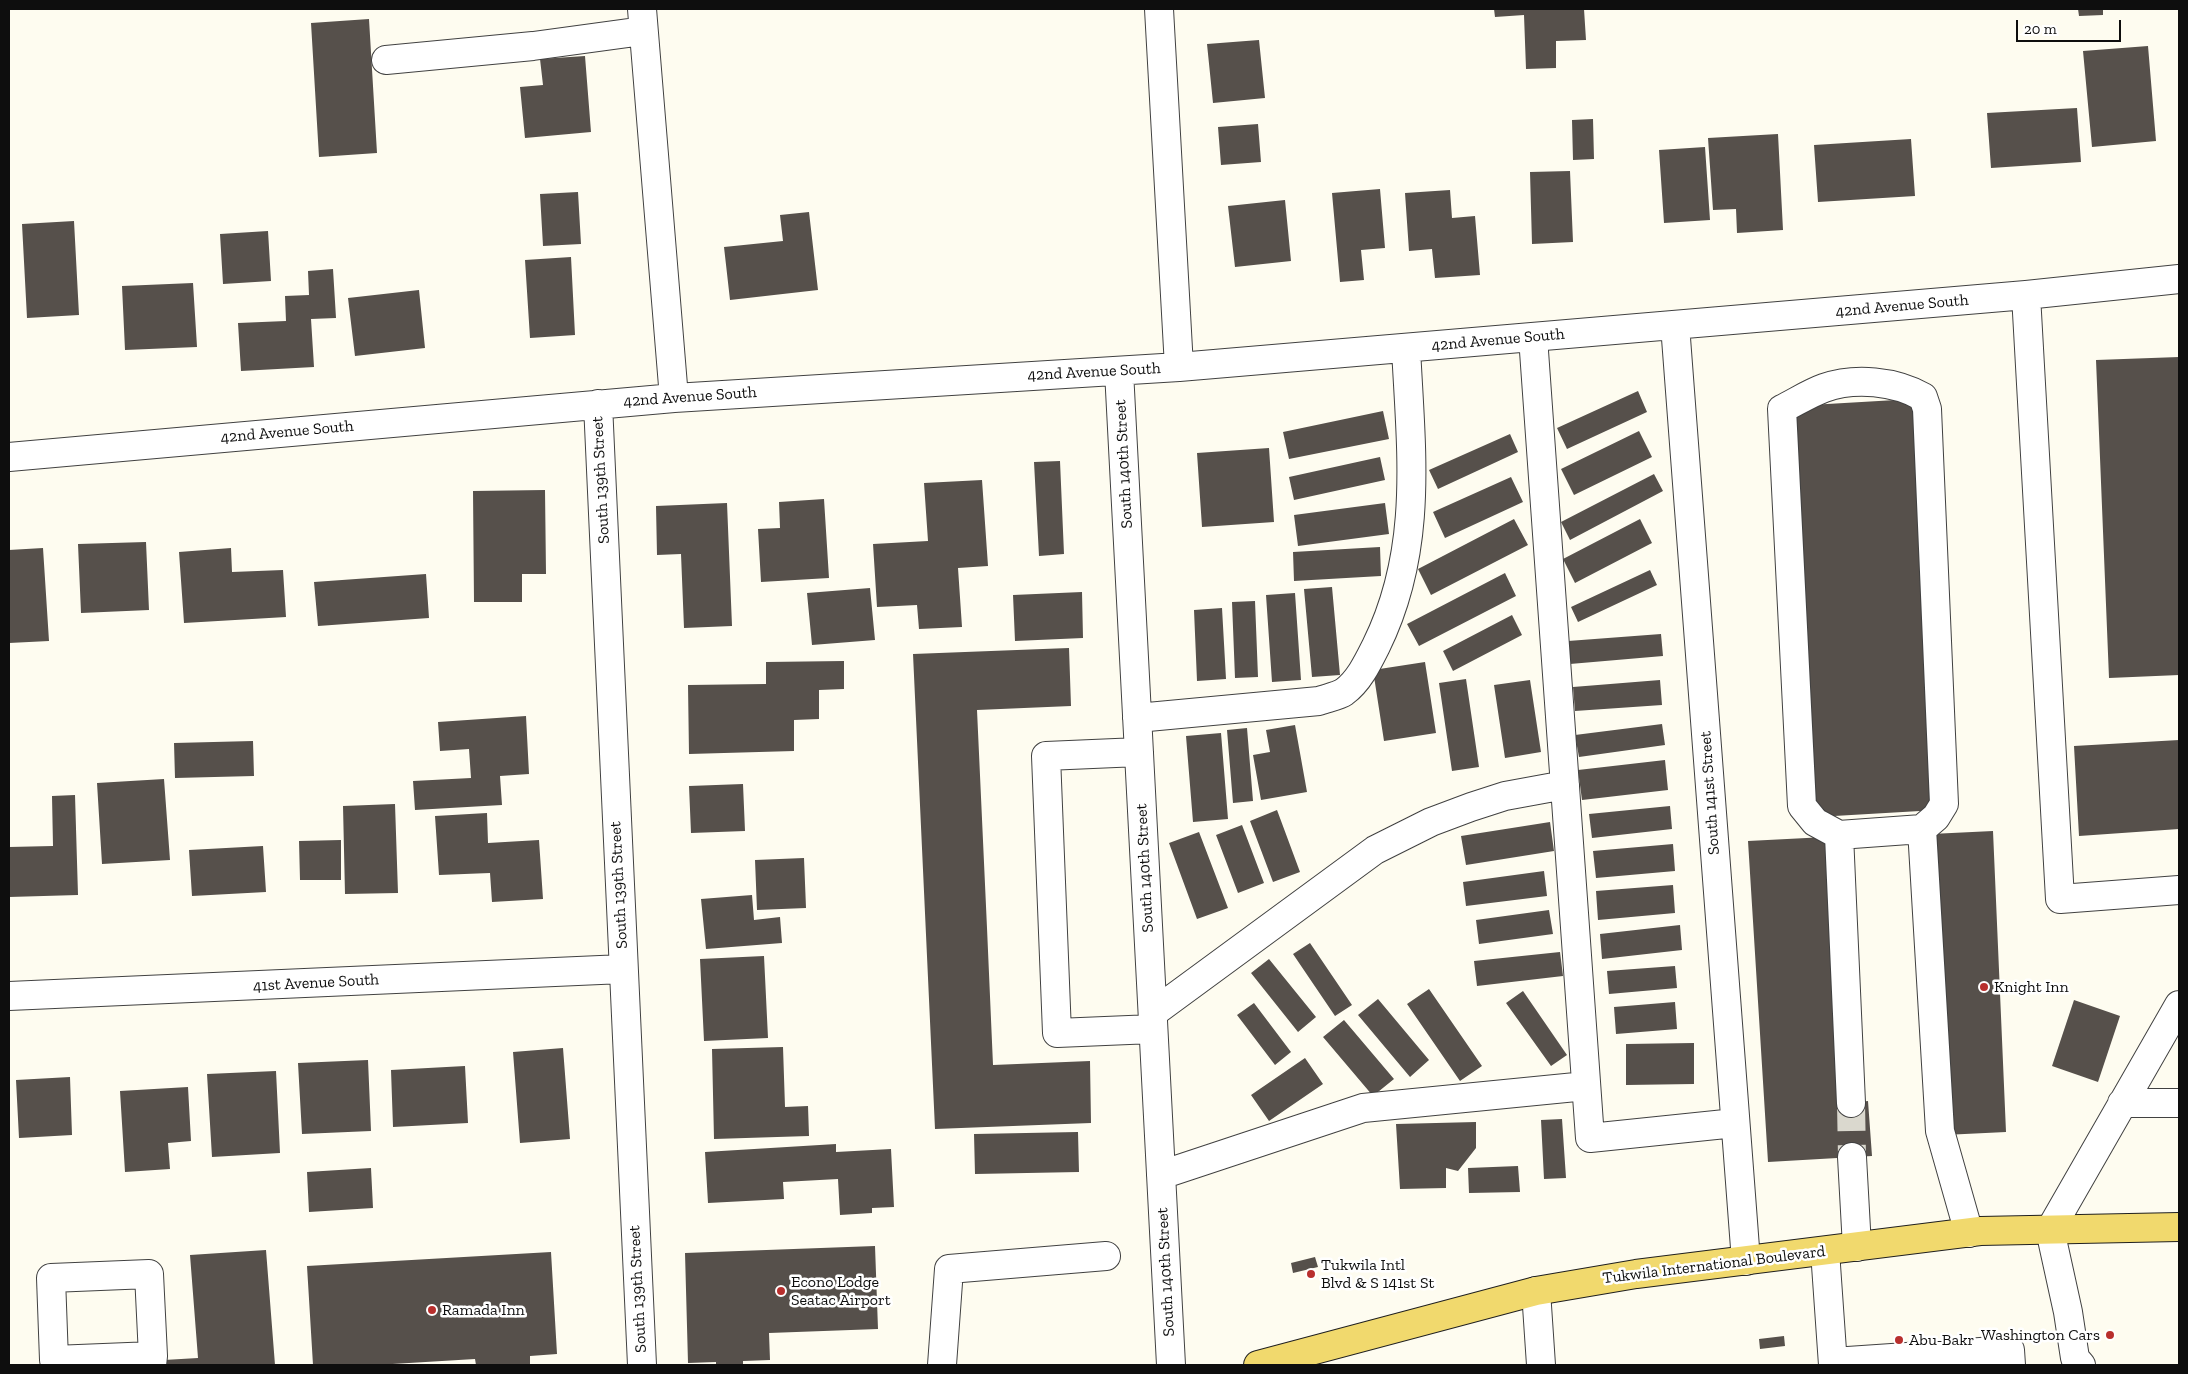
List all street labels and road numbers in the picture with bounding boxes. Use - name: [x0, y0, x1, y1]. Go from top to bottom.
- street label: 42nd Avenue South: [1835, 291, 1969, 321]
- street label: 42nd Avenue South: [1431, 325, 1565, 355]
- street label: 42nd Avenue South: [1027, 359, 1161, 385]
- street label: 42nd Avenue South: [623, 383, 757, 411]
- street label: South 140th Street: [1111, 399, 1137, 529]
- street label: South 139th Street: [588, 416, 614, 544]
- street label: 42nd Avenue South: [220, 417, 354, 447]
- street label: South 141st Street: [1696, 731, 1724, 855]
- street label: South 140th Street: [1132, 803, 1158, 933]
- street label: South 139th Street: [606, 821, 632, 949]
- street label: 41st Avenue South: [252, 970, 380, 996]
- street label: South 140th Street: [1153, 1207, 1179, 1337]
- street label: South 139th Street: [625, 1225, 651, 1353]
- street label: Tukwila International Boulevard: [1602, 1242, 1826, 1288]

